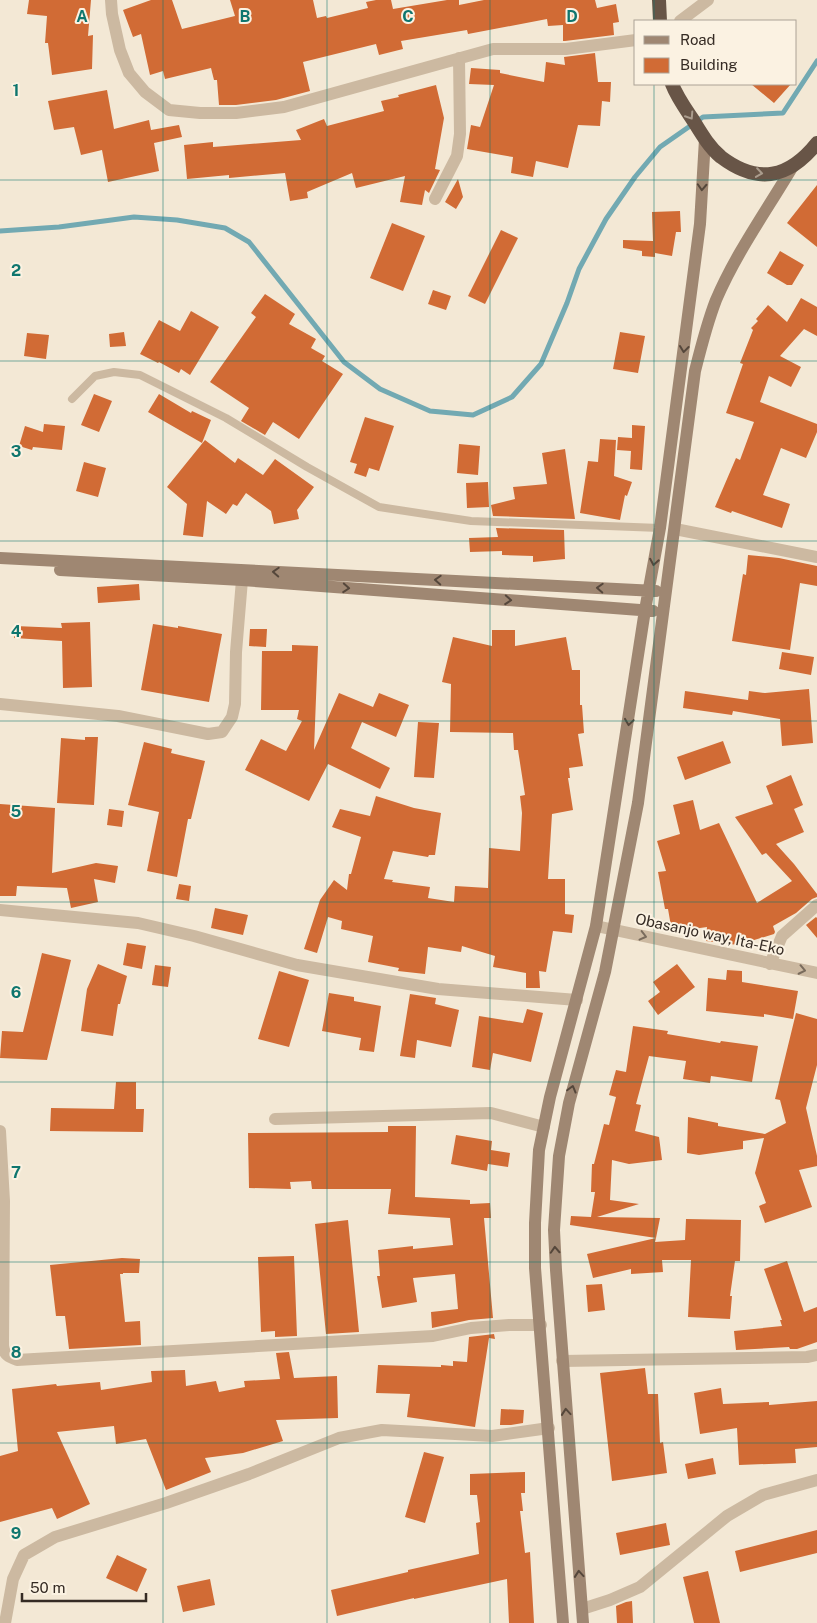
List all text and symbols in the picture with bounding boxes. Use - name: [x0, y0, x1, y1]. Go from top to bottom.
- text: A: [76, 7, 88, 26]
- text: B: [240, 7, 251, 26]
- text: C: [402, 7, 414, 26]
- text: D: [566, 7, 578, 26]
- legend: [634, 20, 797, 85]
- text: Road: [680, 31, 716, 48]
- text: Building: [680, 56, 738, 73]
- text: 1: [13, 81, 19, 100]
- one-way arrow: [684, 110, 693, 120]
- one-way arrow: [755, 167, 763, 178]
- one-way arrow: [696, 184, 707, 192]
- text: 2: [11, 261, 21, 280]
- one-way arrow: [679, 345, 690, 353]
- text: 3: [11, 442, 21, 461]
- one-way arrow: [650, 557, 660, 566]
- one-way arrow: [271, 566, 279, 577]
- one-way arrow: [434, 574, 442, 585]
- one-way arrow: [342, 582, 350, 593]
- one-way arrow: [596, 583, 604, 593]
- one-way arrow: [504, 594, 512, 605]
- text: 4: [11, 622, 22, 641]
- one-way arrow: [624, 718, 634, 727]
- text: 5: [11, 802, 22, 821]
- street label: Obasanjo way, Ita-Eko: [634, 910, 786, 958]
- one-way arrow: [639, 930, 648, 941]
- one-way arrow: [798, 965, 807, 975]
- text: 6: [11, 983, 21, 1002]
- one-way arrow: [567, 1086, 577, 1094]
- text: 7: [11, 1163, 21, 1182]
- one-way arrow: [550, 1246, 561, 1254]
- text: 8: [11, 1343, 22, 1362]
- one-way arrow: [561, 1408, 572, 1416]
- text: 9: [11, 1524, 21, 1543]
- scale bar: [22, 1570, 146, 1602]
- one-way arrow: [574, 1570, 585, 1578]
- text: 50 m: [30, 1579, 65, 1596]

